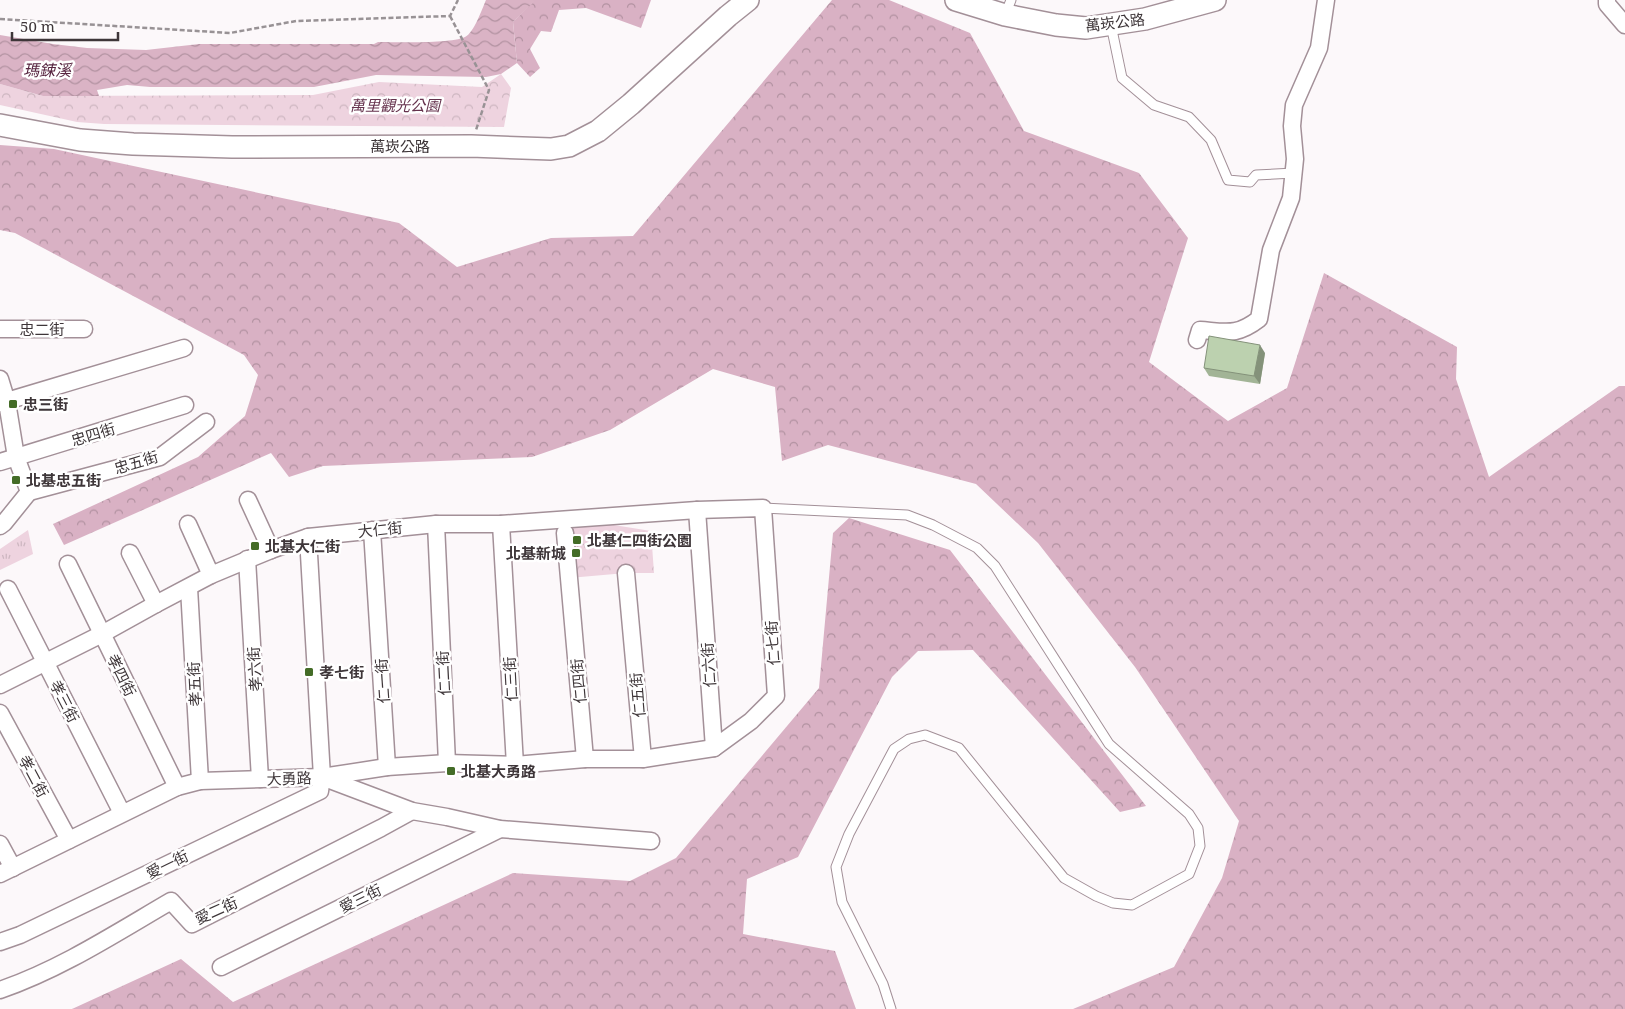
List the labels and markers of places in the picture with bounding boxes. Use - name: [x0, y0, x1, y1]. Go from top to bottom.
- place label: 忠三街: [23, 394, 68, 414]
- marker: 忠三街: [7, 398, 19, 410]
- place label: 北基忠五街: [26, 470, 101, 490]
- marker: 北基忠五街: [10, 474, 22, 486]
- place label: 北基仁四街公園: [587, 530, 692, 550]
- marker: 北基仁四街公園: [571, 534, 583, 546]
- place label: 北基大仁街: [265, 536, 340, 556]
- marker: 北基大仁街: [249, 540, 261, 552]
- place label: 北基新城: [506, 543, 566, 563]
- marker: 北基新城: [570, 547, 582, 559]
- place label: 孝七街: [319, 662, 364, 682]
- marker: 孝七街: [303, 666, 315, 678]
- place label: 北基大勇路: [461, 761, 536, 781]
- marker: 北基大勇路: [445, 765, 457, 777]

